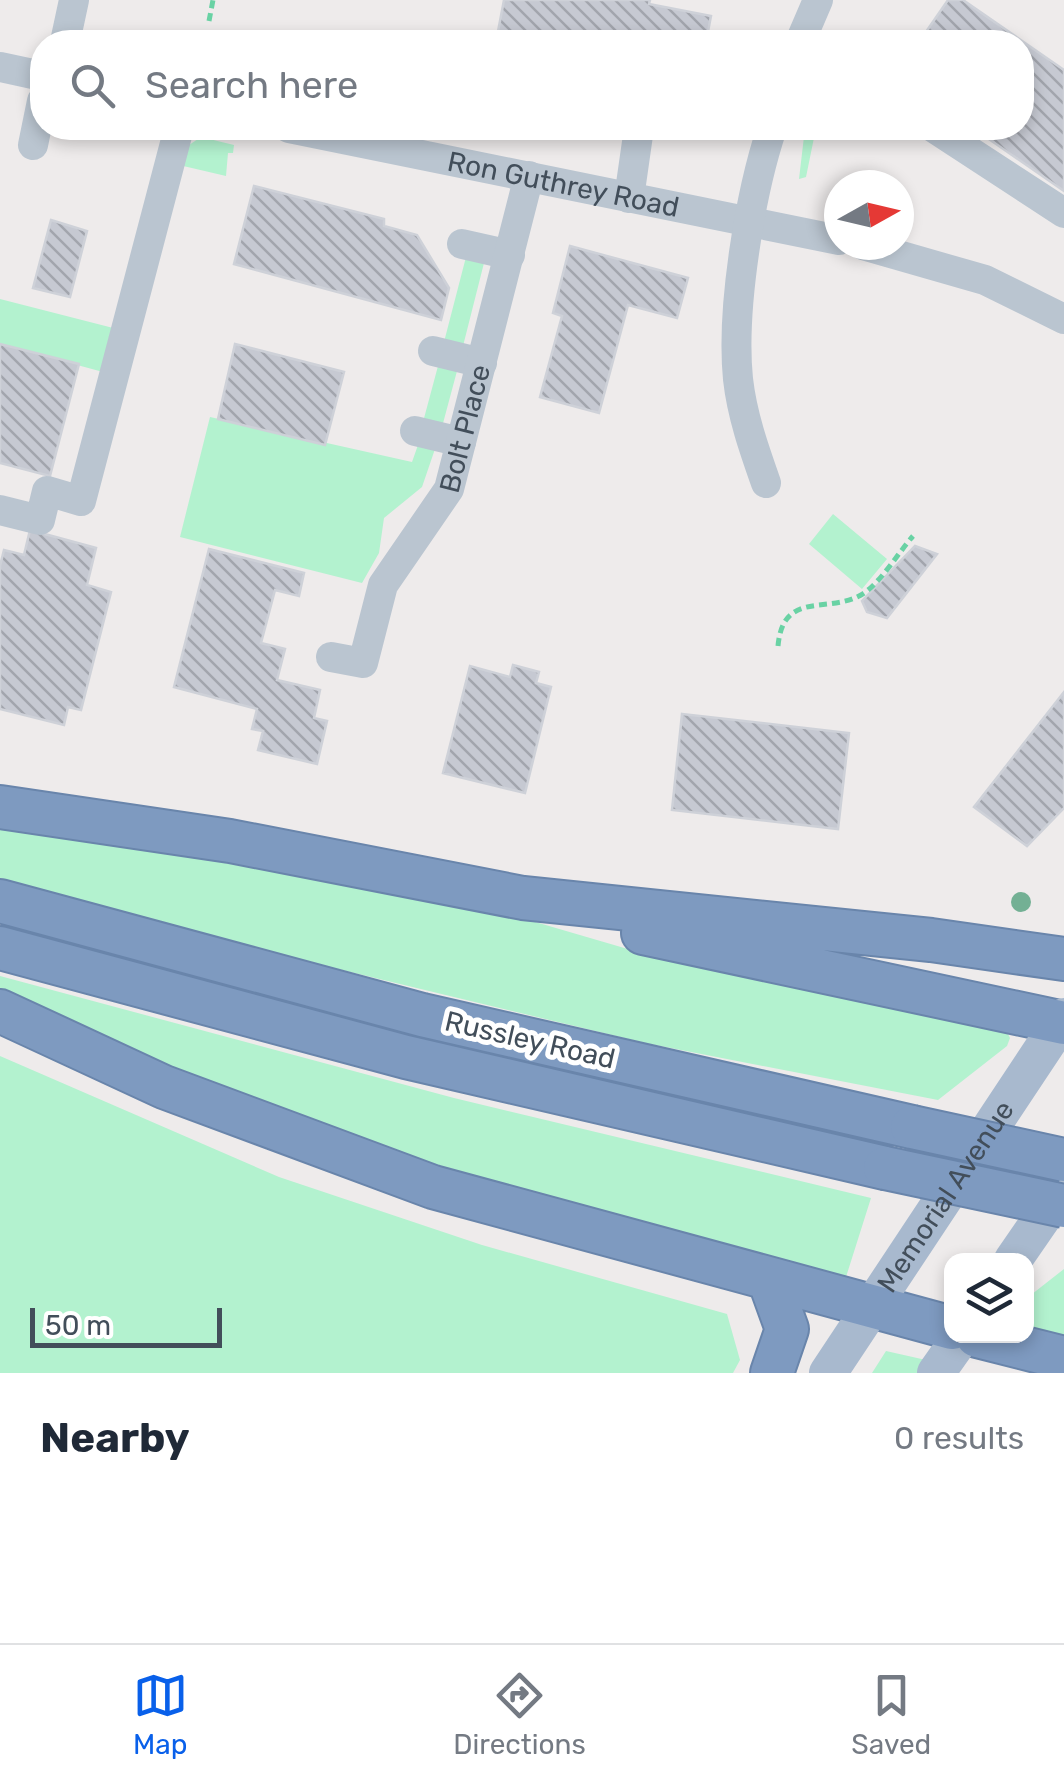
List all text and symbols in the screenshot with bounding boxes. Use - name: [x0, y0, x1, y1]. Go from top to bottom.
- search box: [30, 30, 1034, 140]
- icon: search: [65, 58, 120, 113]
- text: Search here: [145, 62, 358, 108]
- street label: Ron Guthrey Road: [445, 144, 682, 224]
- north arrow: [824, 170, 914, 260]
- street label: Bolt Place: [432, 361, 497, 496]
- street label: Russley Road: [442, 1004, 618, 1076]
- street label: Memorial Avenue: [870, 1094, 1020, 1298]
- map controls: [944, 1253, 1034, 1343]
- button: layers: [944, 1253, 1034, 1343]
- scale bar: [30, 1303, 222, 1348]
- text: 50 m: [45, 1309, 111, 1342]
- text: Nearby: [40, 1413, 190, 1463]
- text: 0 results: [894, 1419, 1024, 1457]
- tab: Map: [133, 1668, 188, 1761]
- tab: Directions: [453, 1668, 586, 1761]
- tab: Saved: [851, 1668, 931, 1761]

